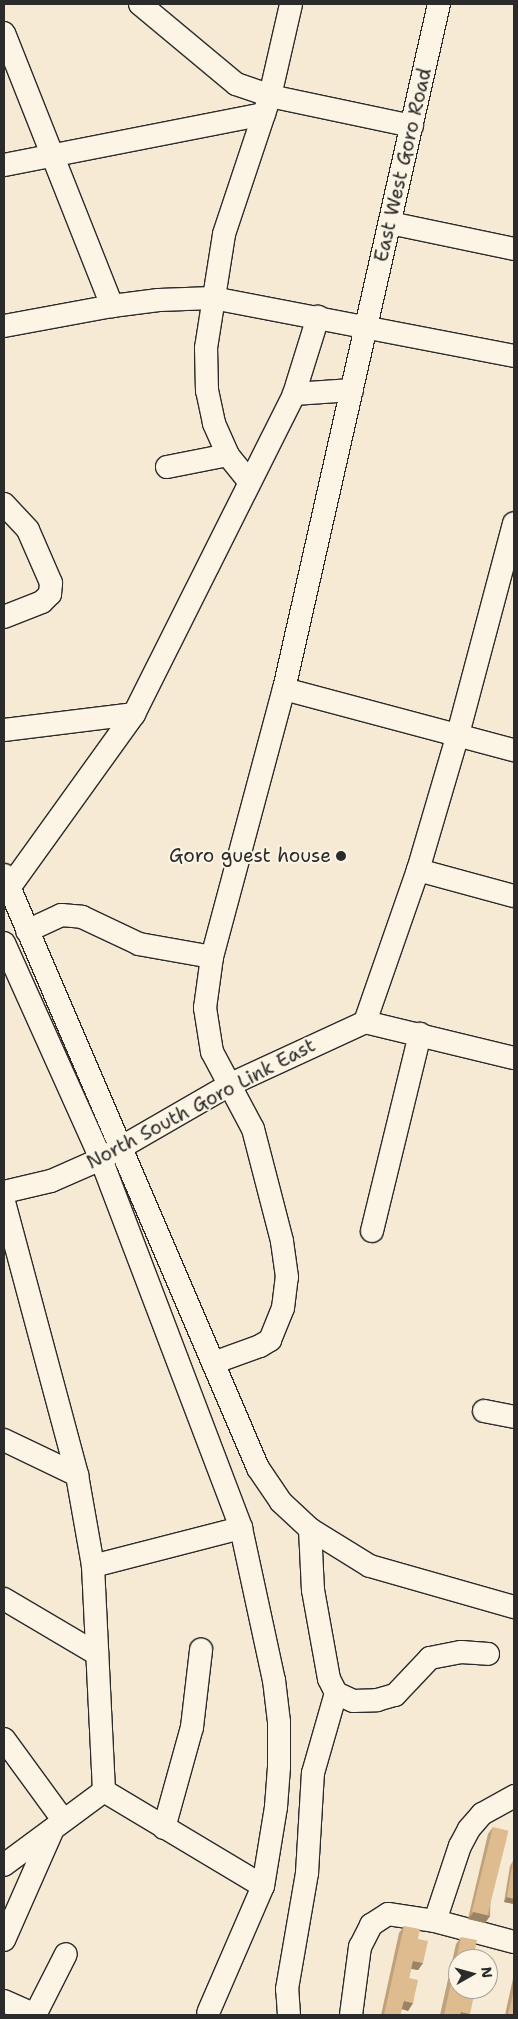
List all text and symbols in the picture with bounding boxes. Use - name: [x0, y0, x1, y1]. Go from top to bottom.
- street label: East West Goro Road: [370, 66, 436, 264]
- place label: Goro guest house: [169, 845, 331, 867]
- marker: Goro guest house: [335, 850, 347, 862]
- street label: North South Goro Link East: [83, 1034, 319, 1174]
- north arrow: [448, 1949, 498, 1999]
- text: N: [477, 1966, 497, 1979]

